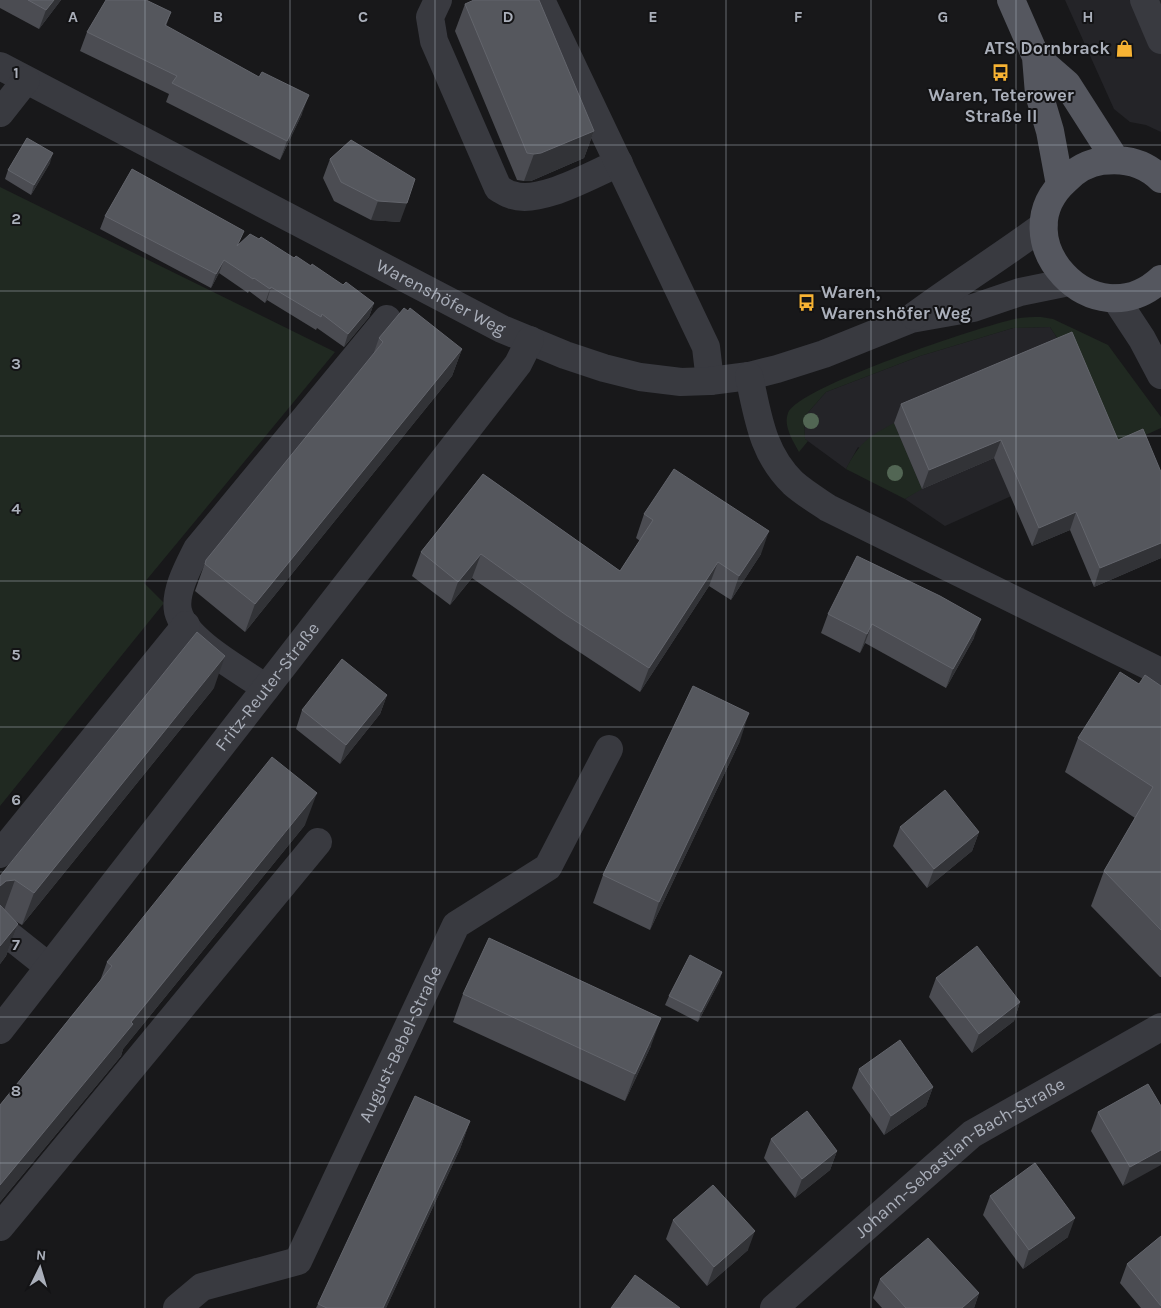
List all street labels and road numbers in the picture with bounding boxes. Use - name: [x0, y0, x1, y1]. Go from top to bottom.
- street label: Warenshöfer Weg: [372, 254, 510, 340]
- street label: Fritz-Reuter-Straße: [210, 618, 324, 755]
- street label: August-Bebel-Straße: [354, 962, 446, 1126]
- street label: Johann-Sebastian-Bach-Straße: [850, 1073, 1069, 1243]

